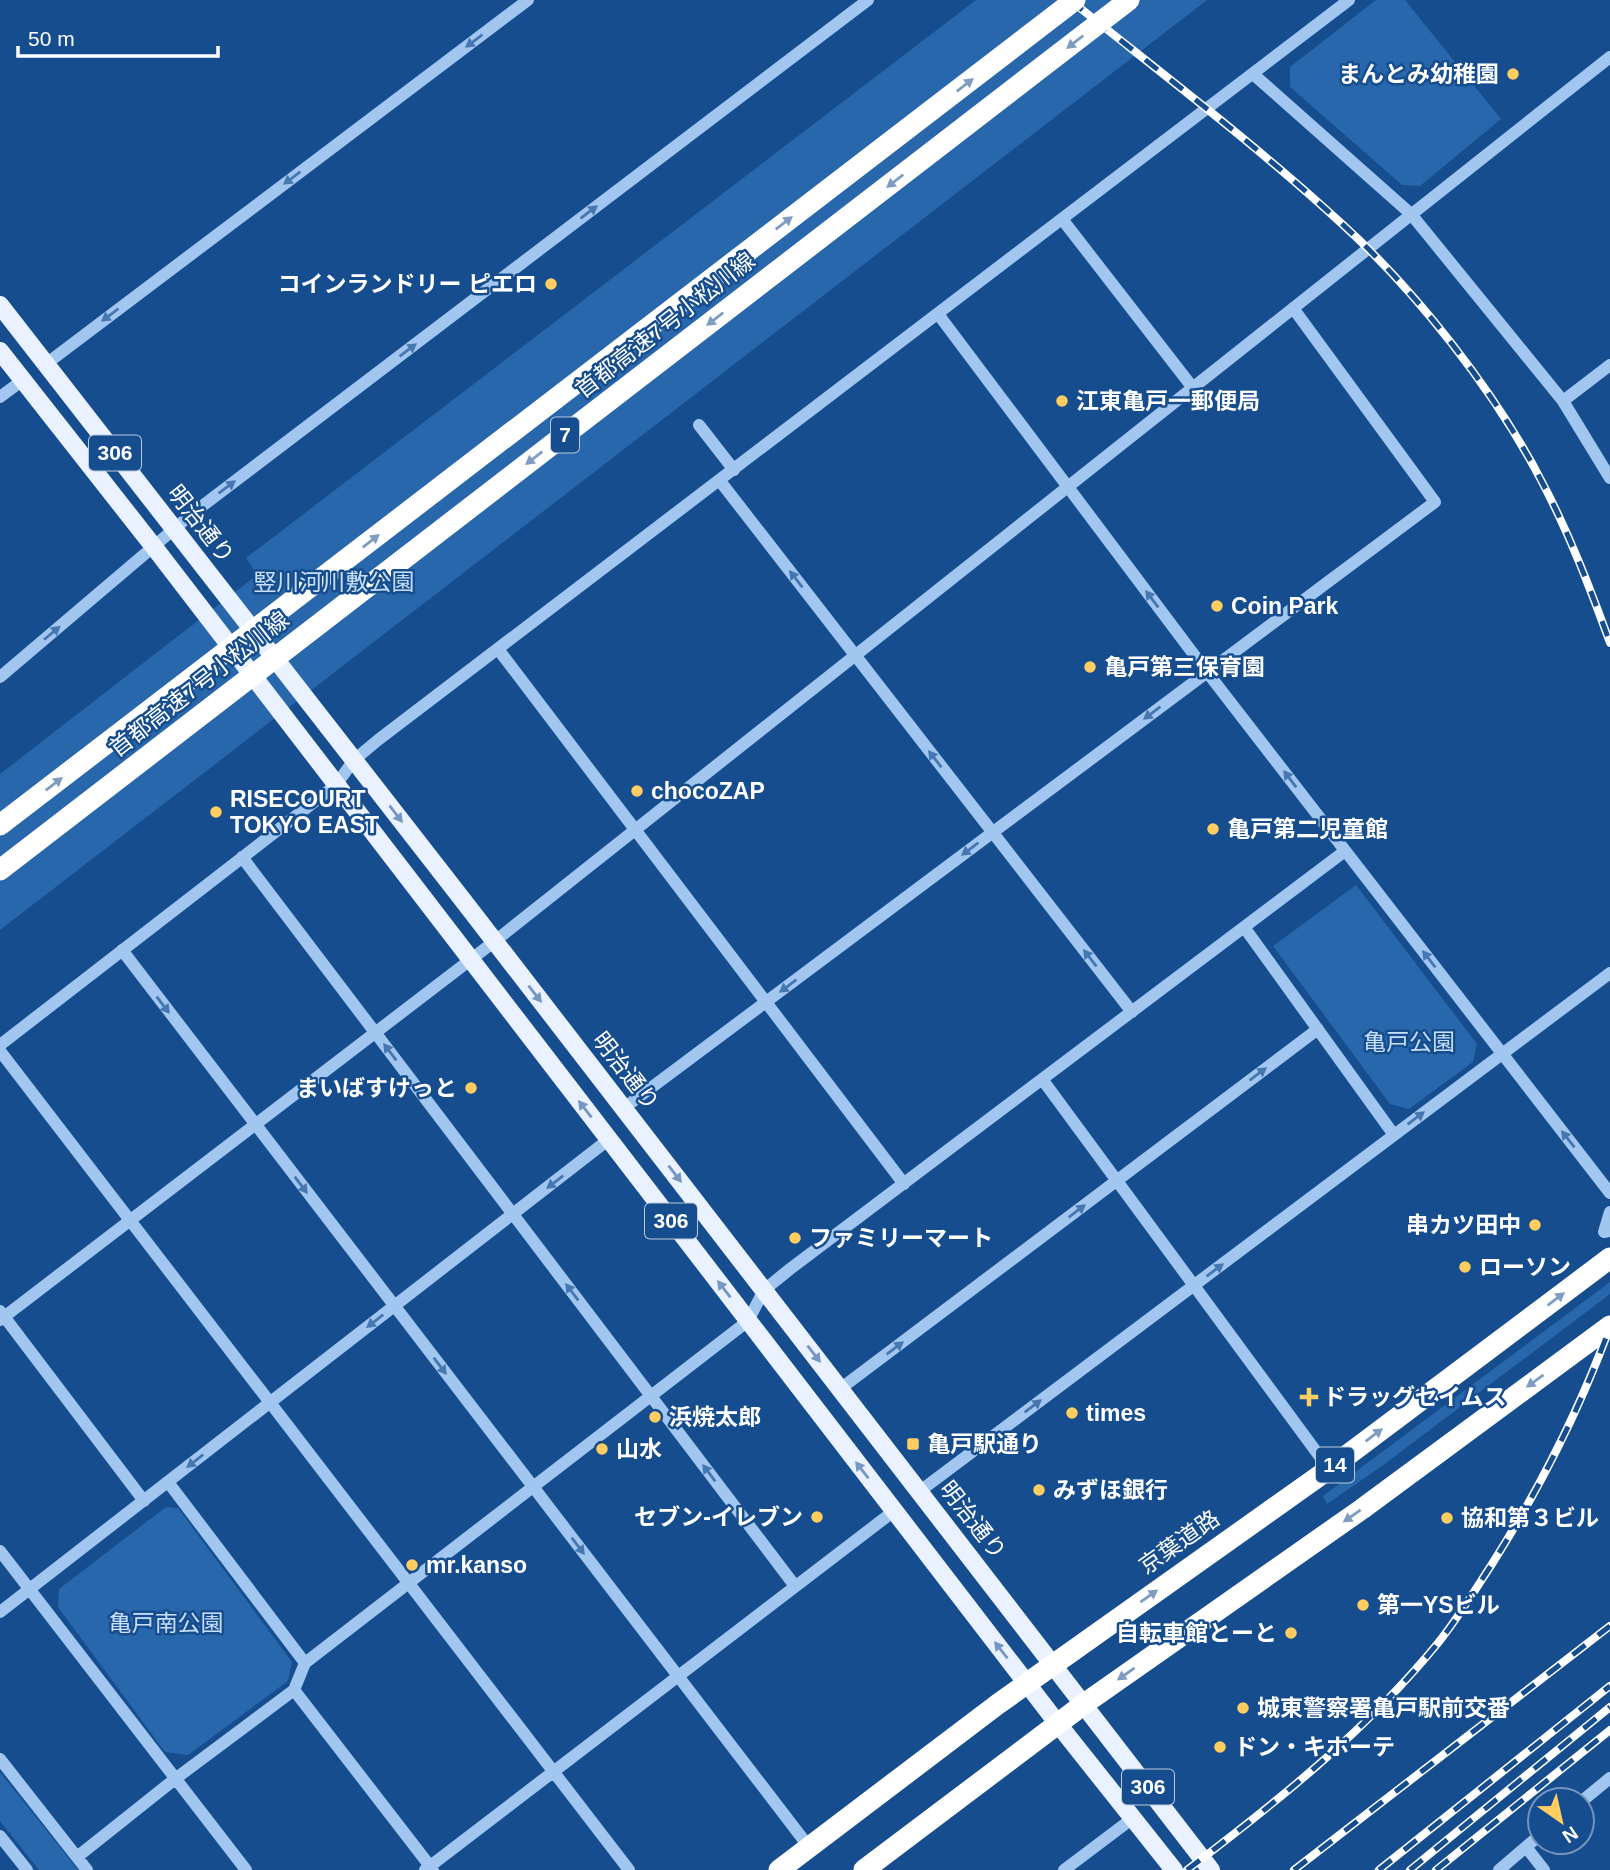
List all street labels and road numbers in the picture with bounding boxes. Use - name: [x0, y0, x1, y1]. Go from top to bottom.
- street label: 首都高速7号小松川線: [570, 247, 760, 403]
- road number: 7: [551, 418, 579, 452]
- road number: 306: [89, 435, 141, 470]
- street label: 明治通り: [162, 480, 240, 568]
- street label: 首都高速7号小松川線: [104, 606, 294, 762]
- street label: 明治通り: [587, 1027, 665, 1115]
- road number: 306: [645, 1204, 697, 1238]
- road number: 14: [1316, 1448, 1354, 1482]
- street label: 明治通り: [934, 1476, 1012, 1564]
- street label: 京葉道路: [1134, 1505, 1224, 1579]
- road number: 306: [1122, 1770, 1174, 1804]

